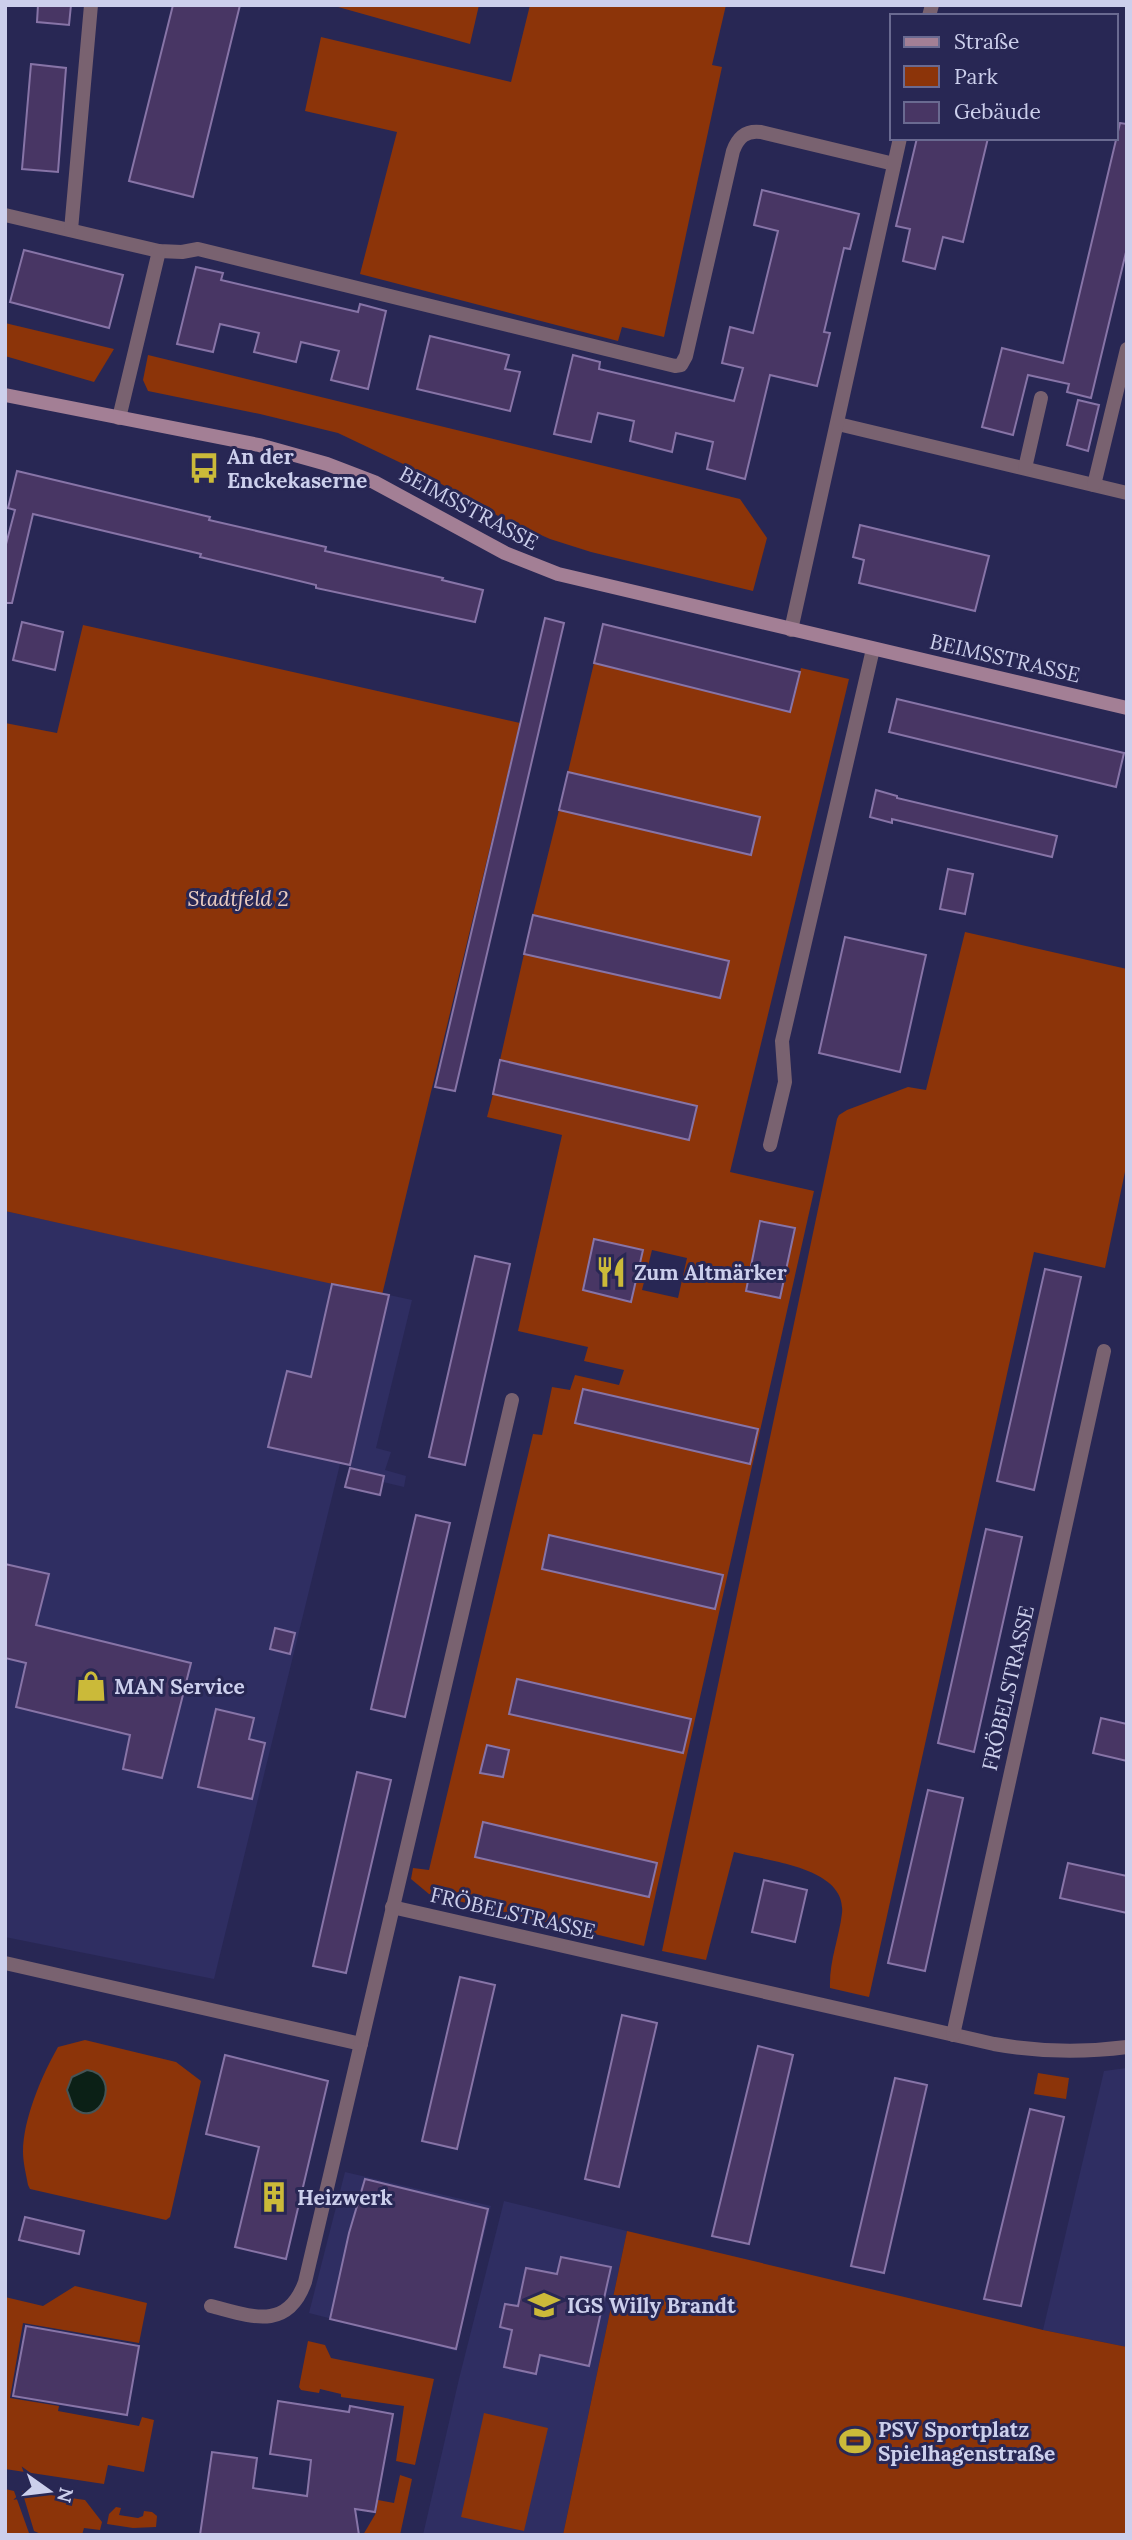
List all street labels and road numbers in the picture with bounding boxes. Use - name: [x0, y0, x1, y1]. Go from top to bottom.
- street label: BEIMSSTRASSE: [395, 460, 543, 556]
- street label: BEIMSSTRASSE: [927, 628, 1083, 688]
- street label: FRÖBELSTRASSE: [976, 1603, 1040, 1773]
- street label: FRÖBELSTRASSE: [428, 1881, 598, 1945]

